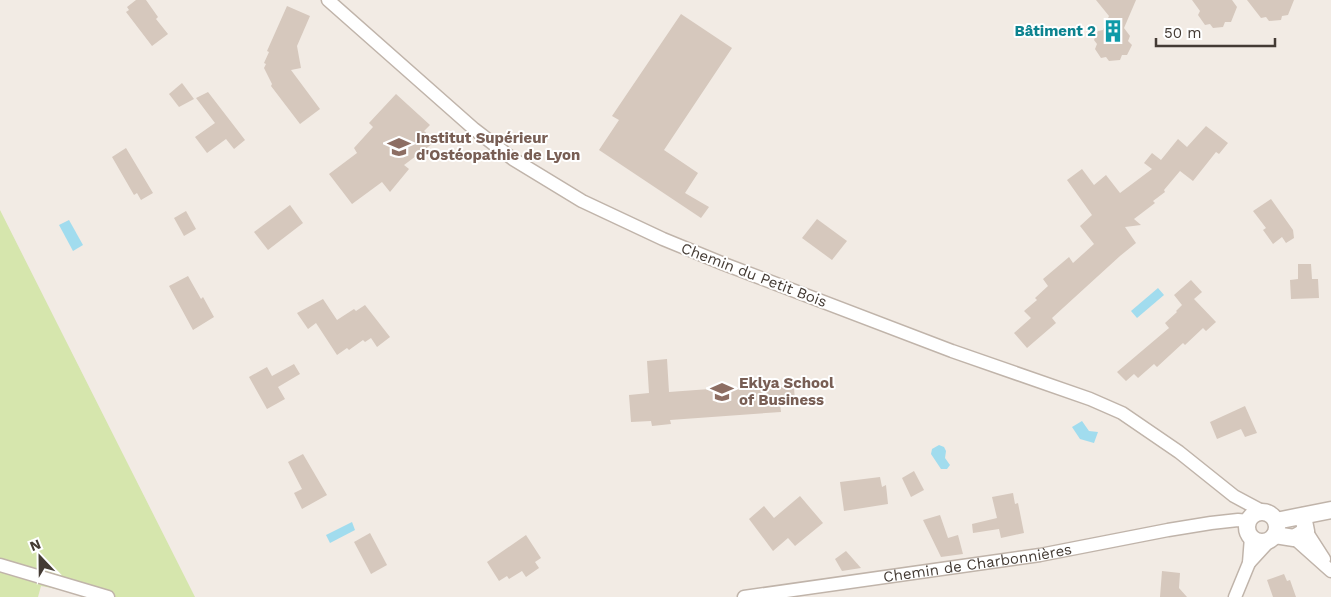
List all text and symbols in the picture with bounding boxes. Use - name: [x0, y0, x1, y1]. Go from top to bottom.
- scale bar: [1156, 15, 1275, 47]
- building icon: Bâtiment 2: [1100, 18, 1126, 44]
- place label: Bâtiment 2: [1015, 22, 1096, 40]
- text: 50 m: [1164, 24, 1201, 42]
- place label: Institut Supérieur d'Ostéopathie de Lyon: [416, 129, 580, 164]
- school or university icon: Institut Supérieur d'Ostéopathie de Lyon: [386, 134, 412, 160]
- street label: Chemin du Petit Bois: [679, 239, 829, 311]
- place label: Eklya School of Business: [739, 374, 834, 409]
- school or university icon: Eklya School of Business: [709, 379, 735, 405]
- north arrow: [15, 532, 65, 582]
- text: N: [27, 536, 43, 554]
- street label: Chemin de Charbonnières: [882, 540, 1074, 586]

